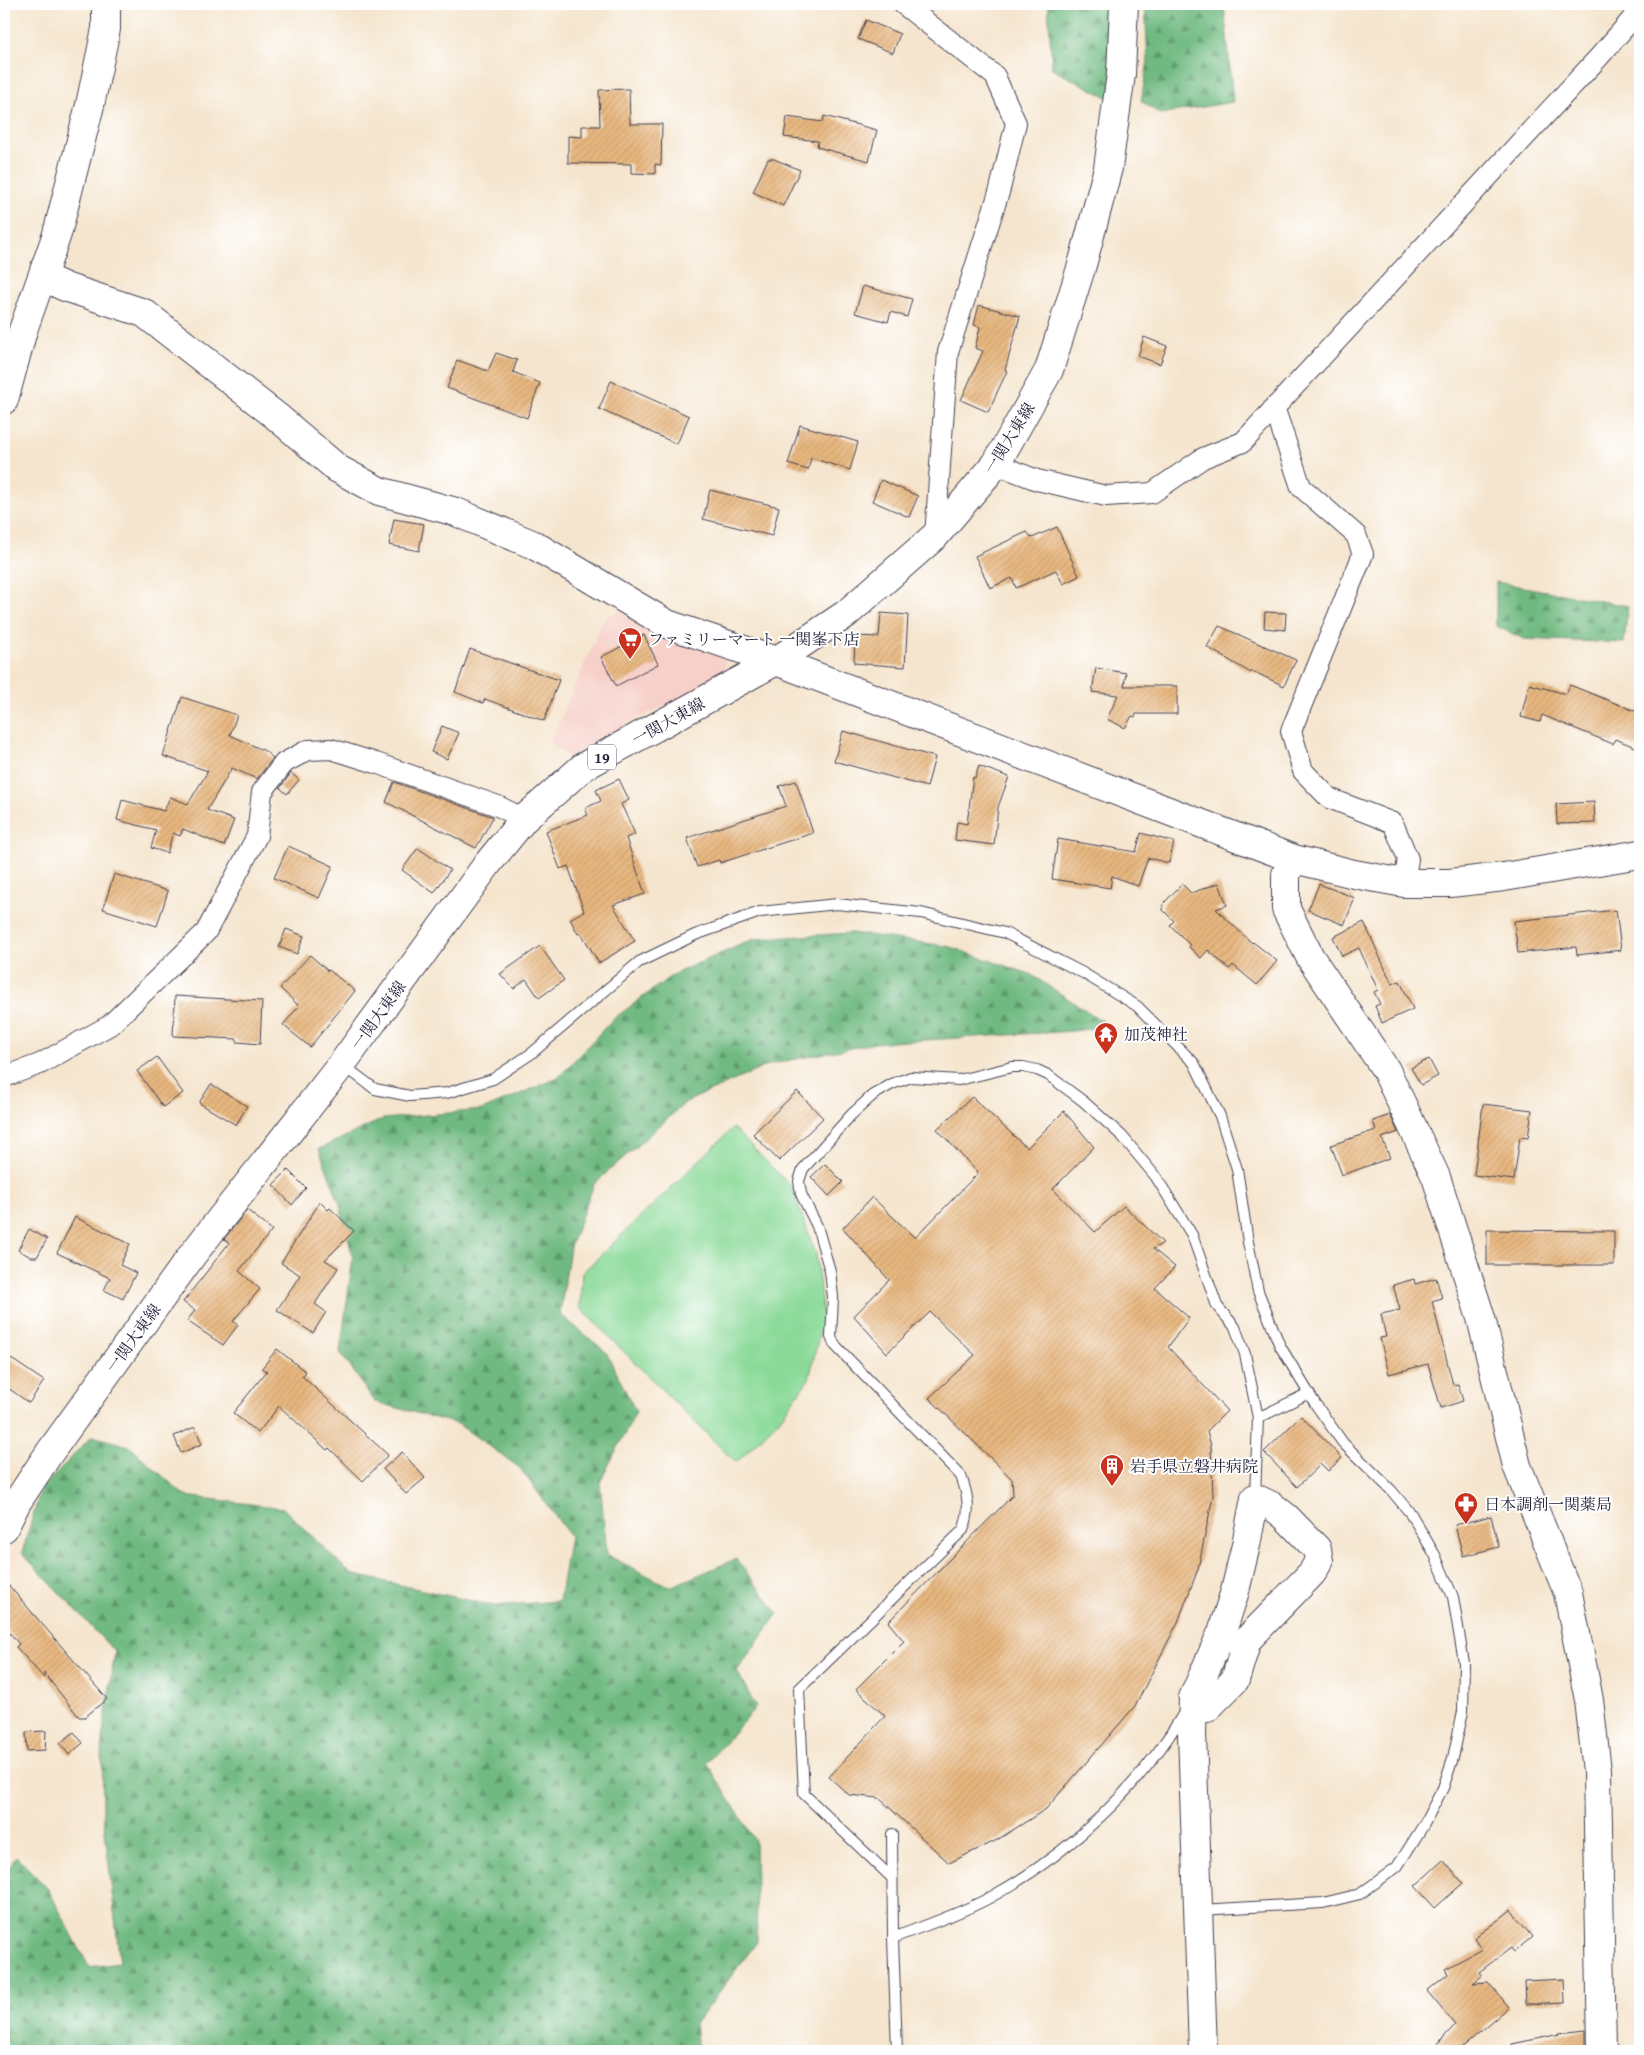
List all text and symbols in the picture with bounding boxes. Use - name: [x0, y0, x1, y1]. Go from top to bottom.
- street label: 一関大東線: [978, 398, 1040, 478]
- supermarket icon: ファミリーマート 一関峯下店: [617, 626, 643, 660]
- place label: ファミリーマート 一関峯下店: [648, 627, 859, 651]
- street label: 一関大東線: [627, 691, 709, 751]
- road number: 19: [588, 744, 616, 770]
- street label: 一関大東線: [345, 976, 411, 1054]
- temple icon: 加茂神社: [1093, 1021, 1119, 1055]
- place label: 加茂神社: [1124, 1022, 1188, 1046]
- street label: 一関大東線: [100, 1299, 166, 1377]
- building icon: 岩手県立磐井病院: [1099, 1453, 1125, 1487]
- place label: 岩手県立磐井病院: [1130, 1454, 1258, 1478]
- pharmacy icon: 日本調剤一関薬局: [1453, 1491, 1479, 1525]
- place label: 日本調剤一関薬局: [1484, 1492, 1612, 1516]

